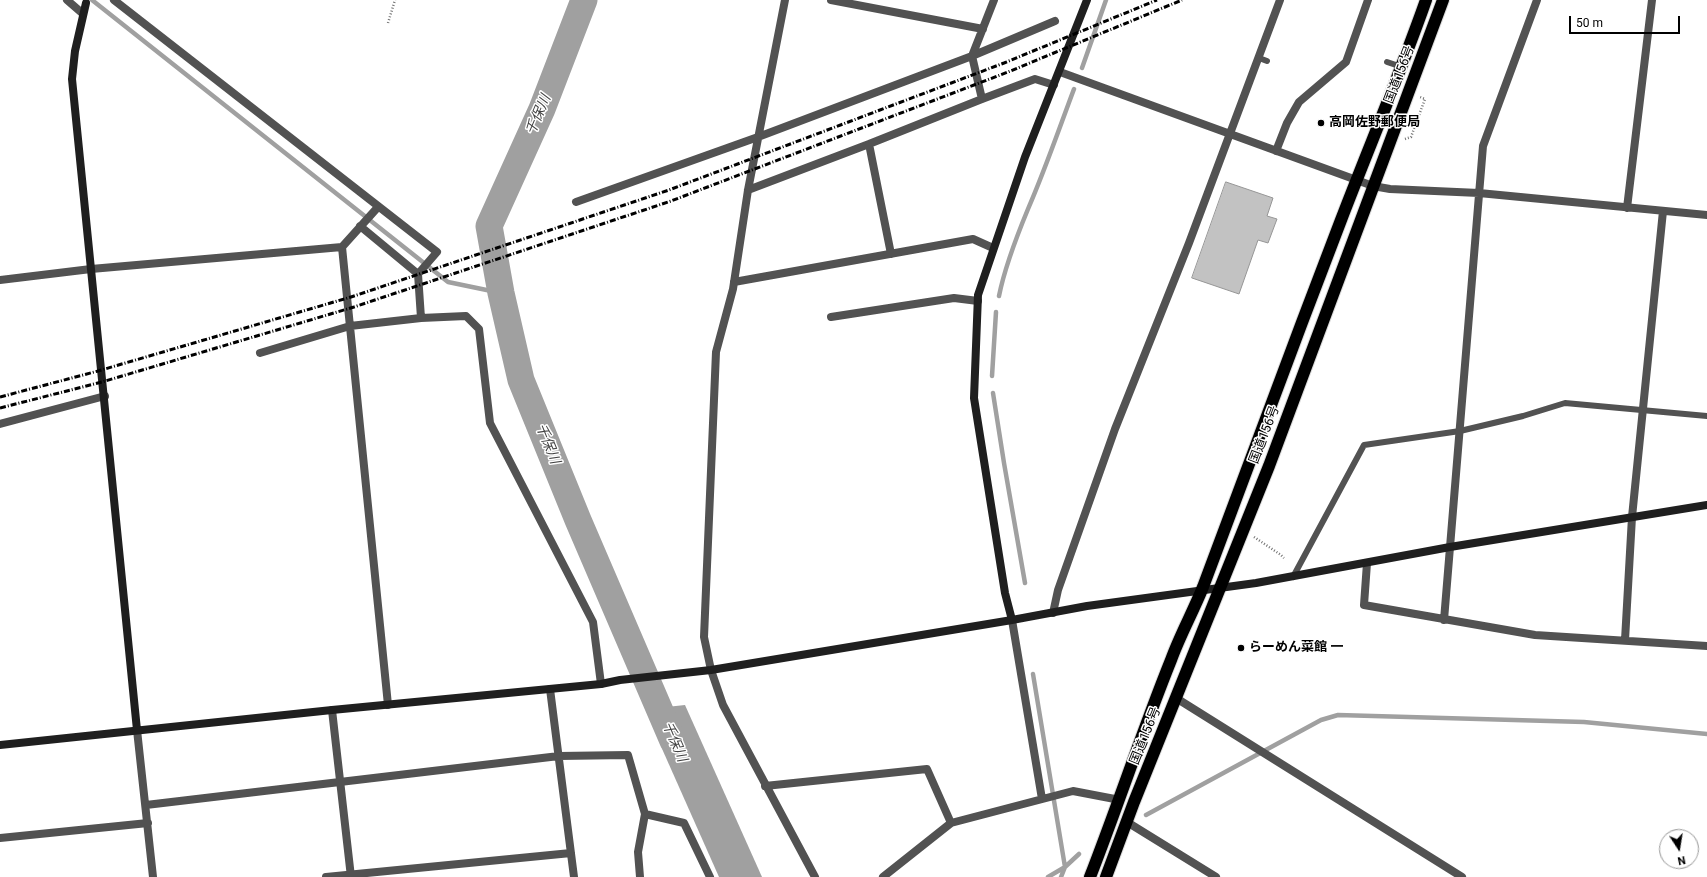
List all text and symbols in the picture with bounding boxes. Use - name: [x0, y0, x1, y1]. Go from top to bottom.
- scale bar: [1571, 8, 1682, 34]
- text: 50 m: [1576, 16, 1603, 30]
- street label: 国道156号: [1382, 44, 1418, 106]
- water label: 千保川: [523, 92, 555, 138]
- place label: 高岡佐野郵便局: [1329, 115, 1420, 131]
- marker: 高岡佐野郵便局: [1316, 118, 1326, 128]
- street label: 国道156号: [1247, 404, 1283, 466]
- water label: 千保川: [531, 421, 563, 467]
- place label: らーめん菜館 一: [1249, 640, 1343, 656]
- marker: らーめん菜館 一: [1236, 643, 1246, 653]
- street label: 国道156号: [1127, 705, 1165, 767]
- water label: 千保川: [658, 719, 690, 765]
- north arrow: [1659, 829, 1699, 869]
- text: N: [1676, 853, 1687, 867]

